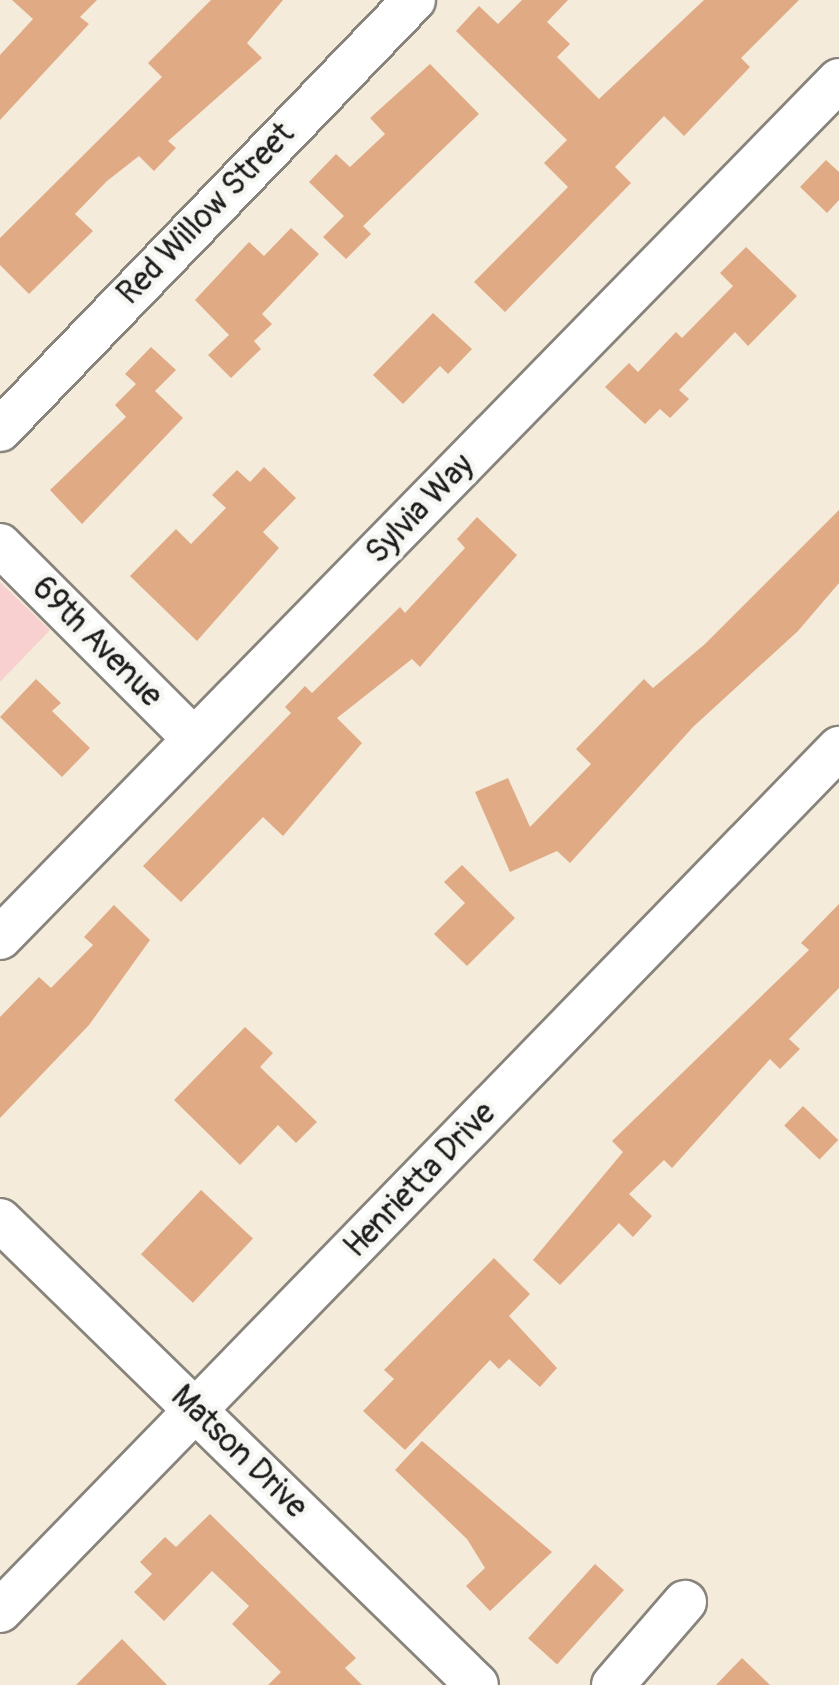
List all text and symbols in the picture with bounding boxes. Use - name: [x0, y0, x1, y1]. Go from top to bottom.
- street label: Red Willow Street: [110, 115, 302, 313]
- street label: Sylvia Way: [358, 446, 482, 572]
- street label: 69th Avenue: [24, 569, 170, 715]
- street label: Henrietta Drive: [336, 1094, 504, 1266]
- street label: Matson Drive: [163, 1378, 315, 1526]

